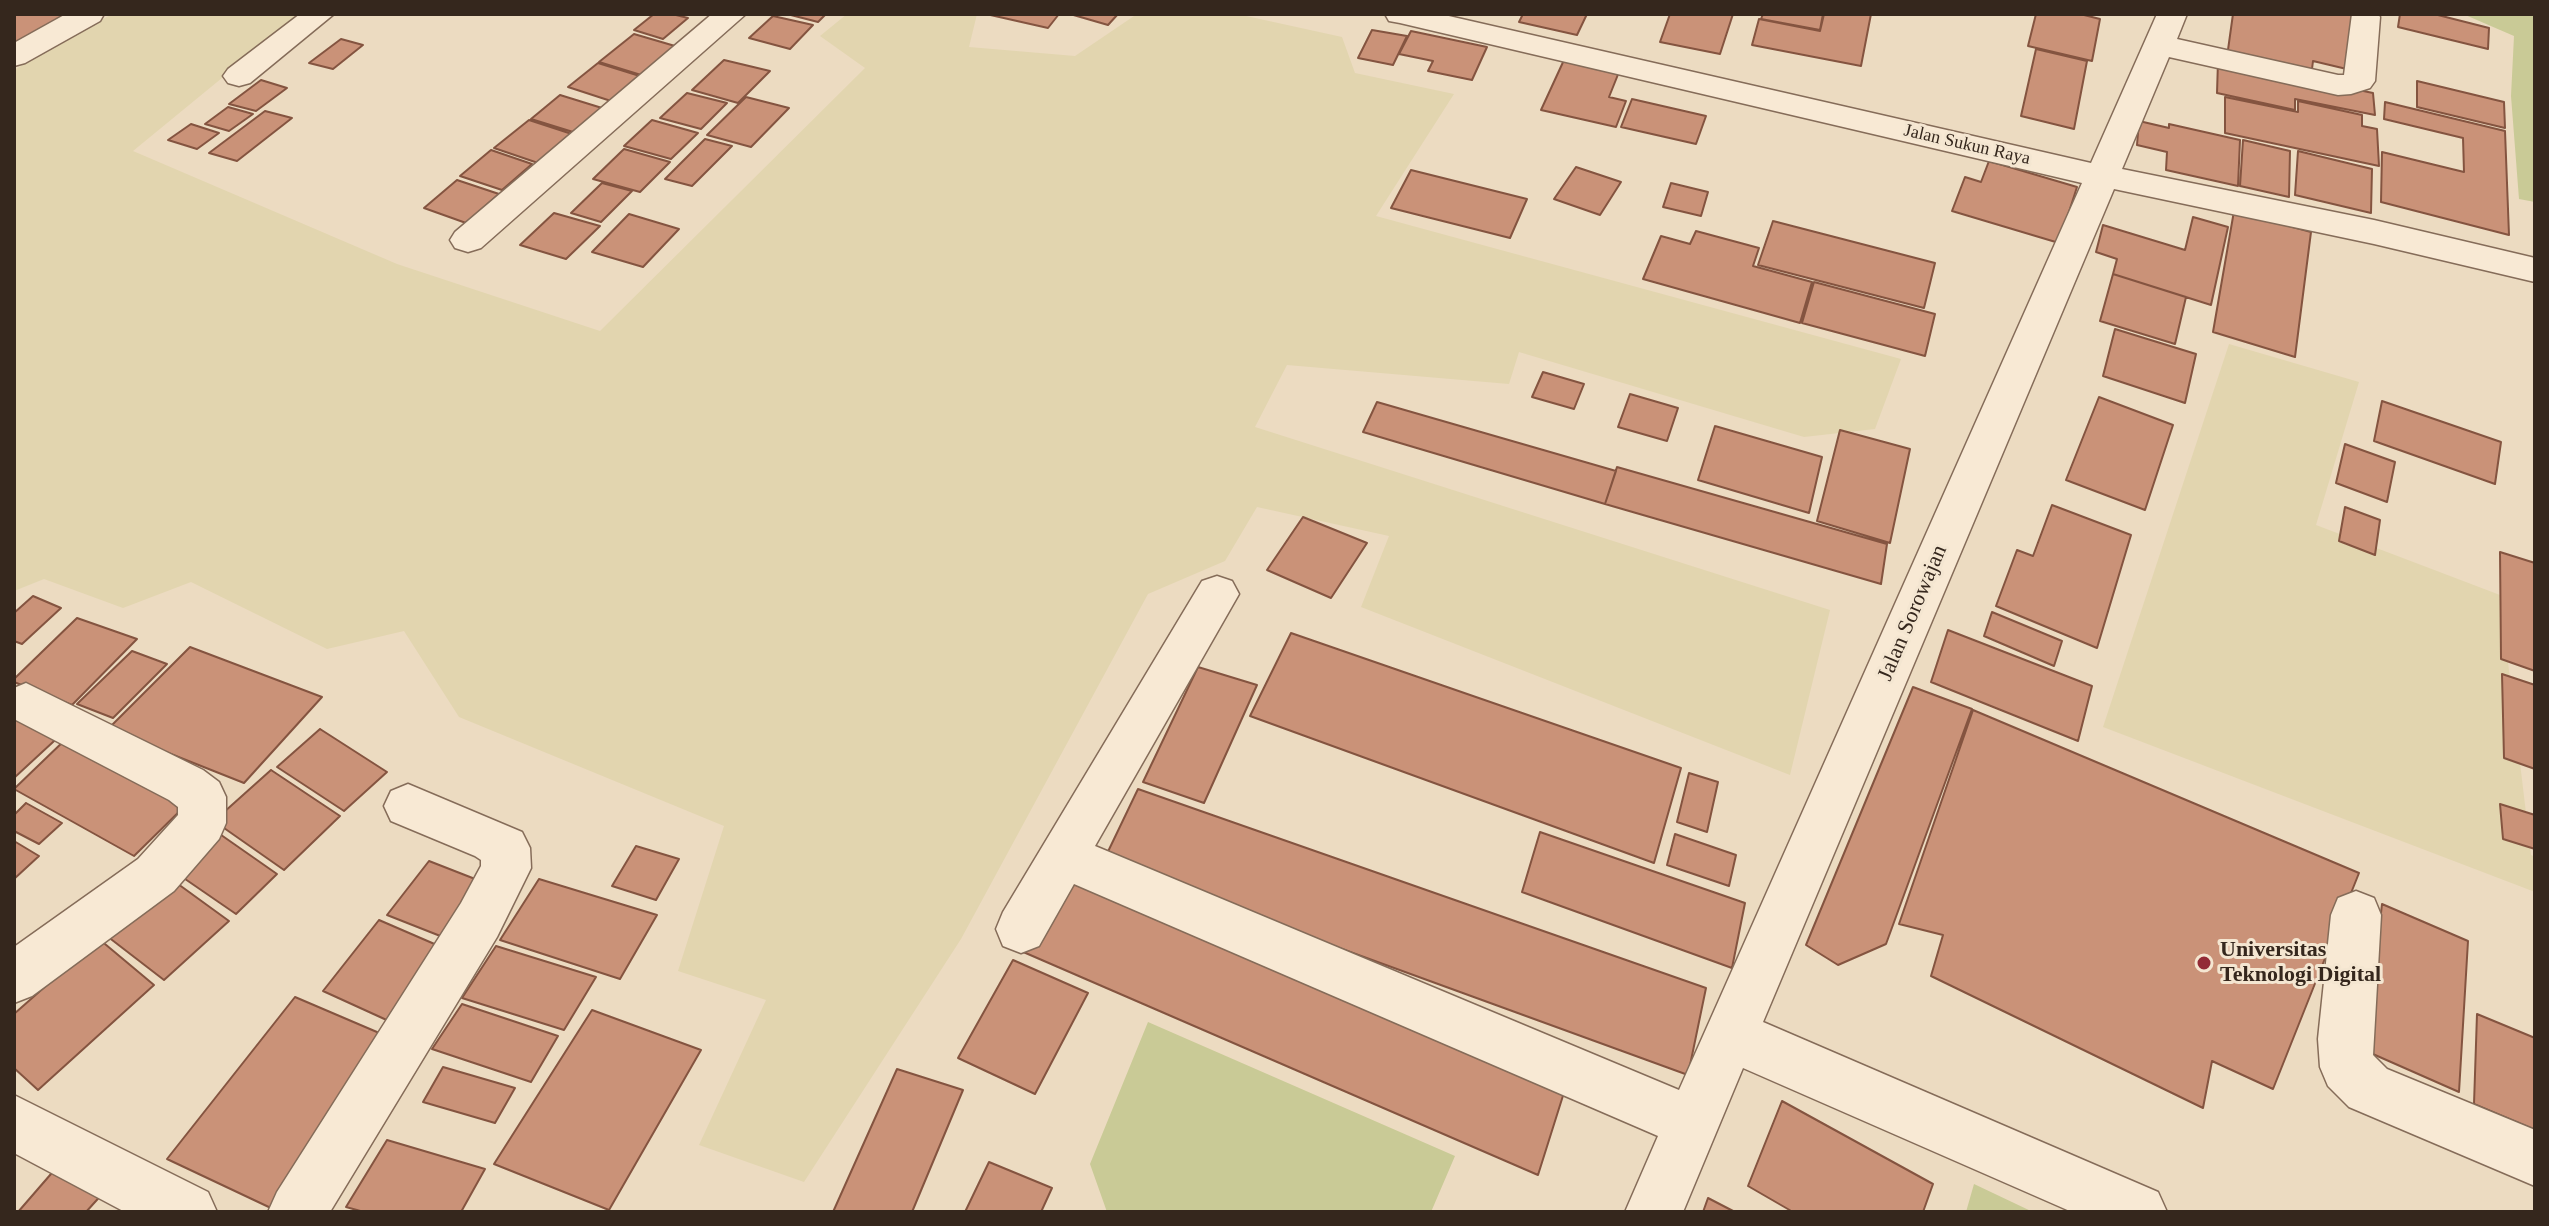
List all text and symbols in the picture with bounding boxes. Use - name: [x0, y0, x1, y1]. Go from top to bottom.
- street label: Jalan Sukun Raya: [1902, 120, 2032, 170]
- street label: Jalan Sorowajan: [1873, 541, 1953, 685]
- place label: Universitas Teknologi Digital: [2220, 937, 2381, 988]
- marker: Universitas Teknologi Digital: [2195, 954, 2213, 972]

